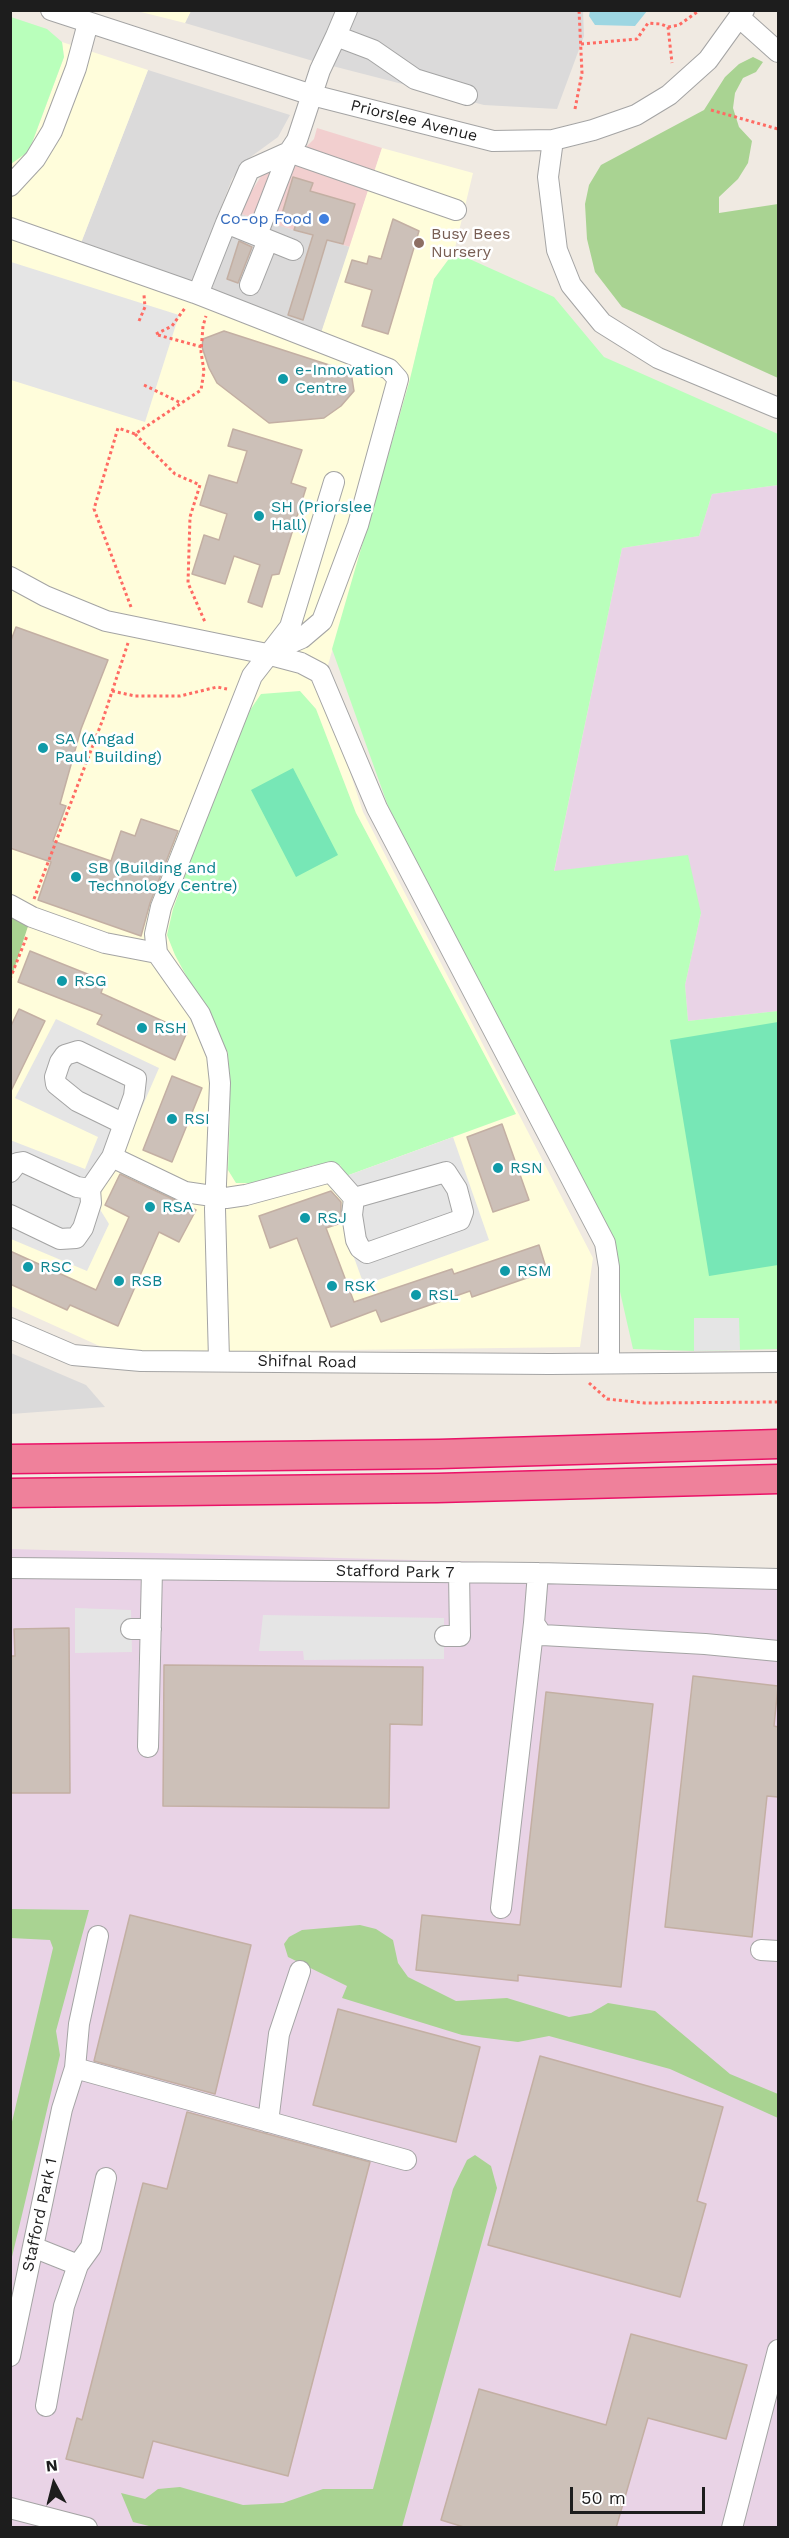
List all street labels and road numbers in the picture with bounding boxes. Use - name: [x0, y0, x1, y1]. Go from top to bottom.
- street label: Priorslee Avenue: [349, 96, 479, 146]
- street label: Shifnal Road: [257, 1352, 357, 1372]
- street label: Stafford Park 7: [336, 1561, 454, 1583]
- street label: Stafford Park 1: [19, 2156, 61, 2274]

